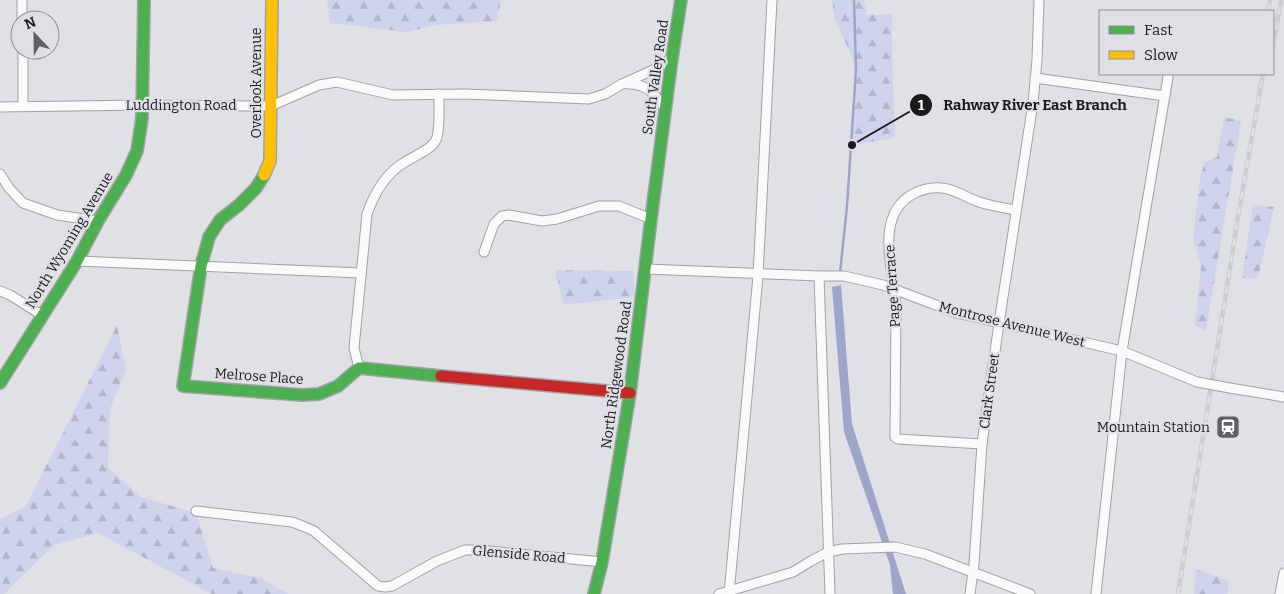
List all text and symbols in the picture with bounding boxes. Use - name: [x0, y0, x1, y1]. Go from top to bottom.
- north arrow: [10, 10, 60, 60]
- legend: [1099, 10, 1274, 75]
- text: N: [22, 13, 39, 33]
- street label: South Valley Road: [639, 18, 672, 136]
- text: Fast: [1144, 21, 1173, 39]
- street label: Overlook Avenue: [248, 28, 265, 139]
- text: Slow: [1144, 46, 1179, 64]
- callout: Rahway River East Branch: [908, 90, 1137, 120]
- text: 1: [918, 96, 925, 114]
- text: Rahway River East Branch: [943, 96, 1127, 114]
- street label: Luddington Road: [125, 97, 237, 114]
- street label: North Wyoming Avenue: [22, 169, 117, 312]
- street label: Page Terrace: [881, 244, 904, 328]
- street label: Montrose Avenue West: [937, 298, 1087, 351]
- street label: North Ridgewood Road: [598, 300, 635, 450]
- street label: Clark Street: [976, 352, 1003, 430]
- street label: Melrose Place: [214, 365, 304, 388]
- station icon: Mountain Station: [1215, 414, 1241, 440]
- place label: Mountain Station: [1097, 419, 1210, 436]
- street label: Glenside Road: [472, 542, 566, 567]

